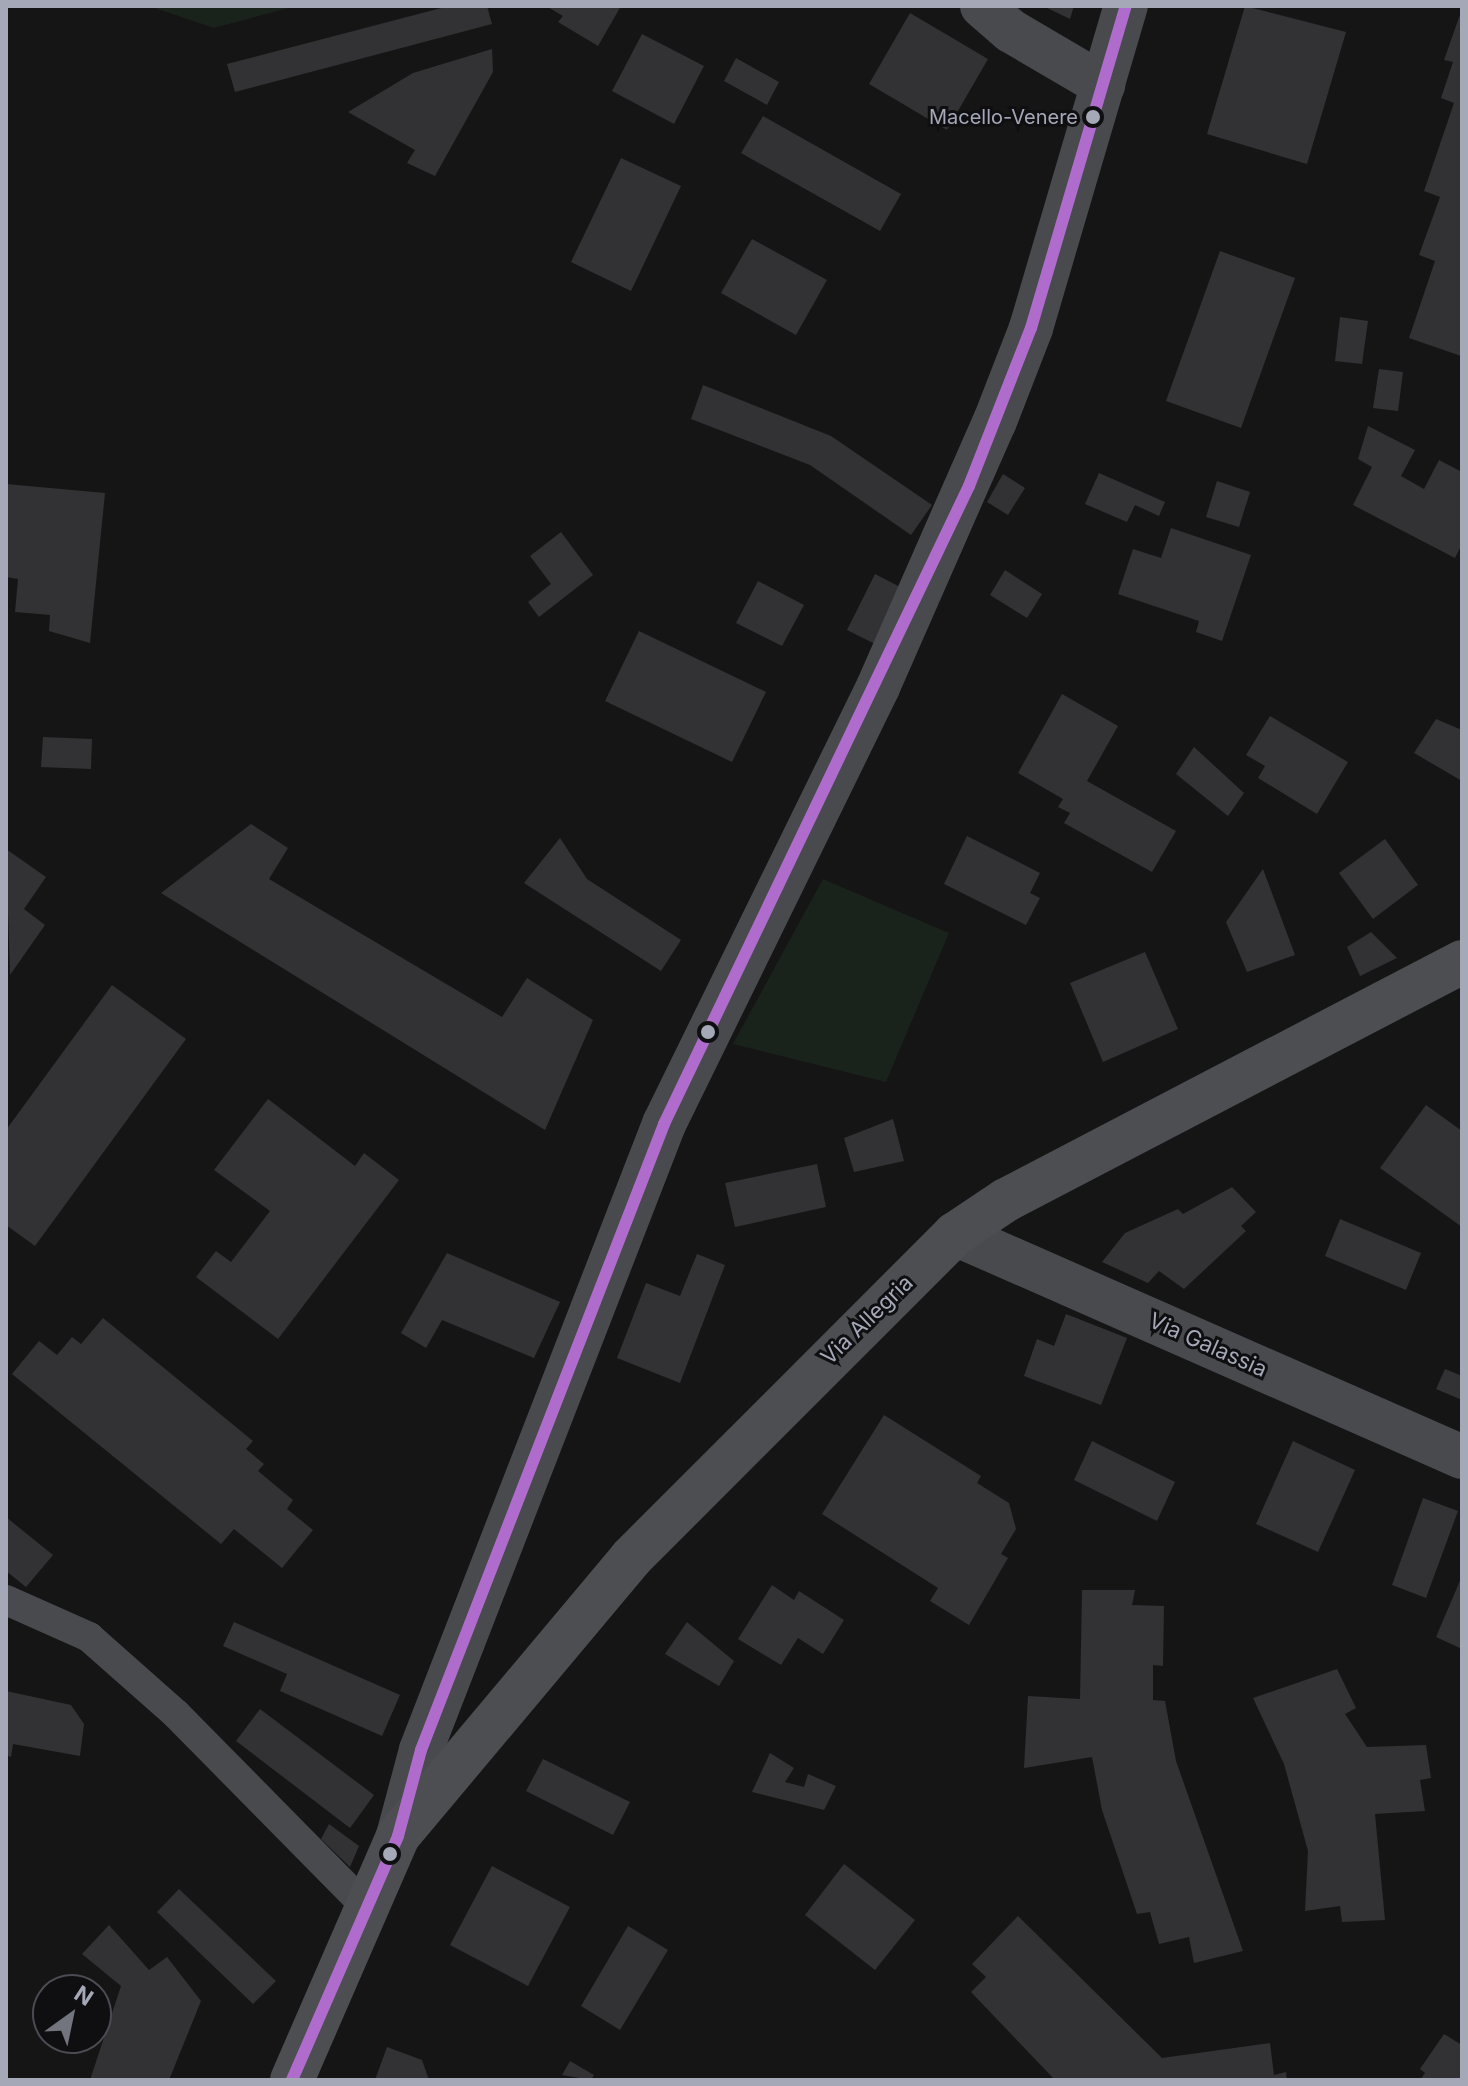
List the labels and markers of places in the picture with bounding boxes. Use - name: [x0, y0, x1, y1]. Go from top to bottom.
- place label: Macello-Venere: [929, 105, 1078, 129]
- marker: Macello-Venere: [1085, 109, 1101, 125]
- unlabelled marker: [700, 1024, 716, 1040]
- unlabelled marker: [382, 1846, 398, 1862]

